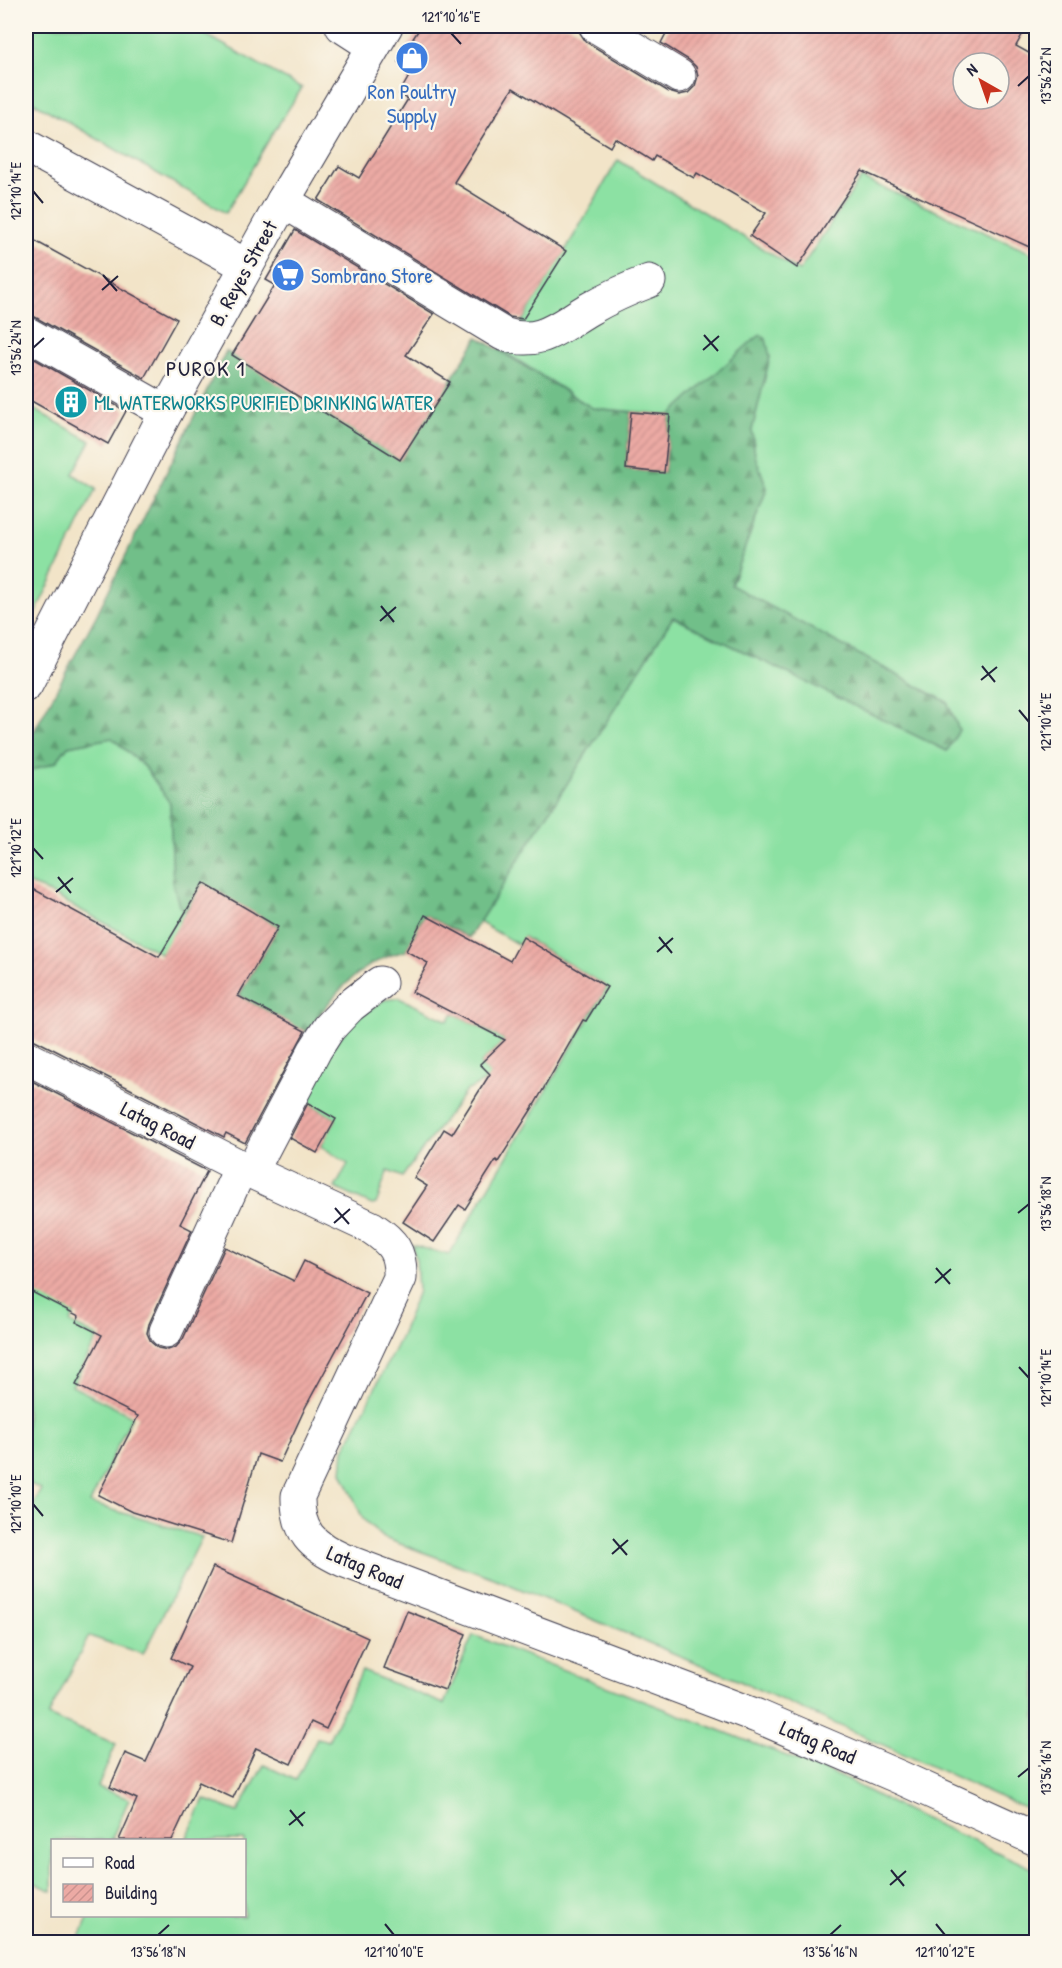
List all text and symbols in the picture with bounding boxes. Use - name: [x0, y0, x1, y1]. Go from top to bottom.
- text: 121°10'16"E: [422, 6, 481, 27]
- shop icon: Ron Poultry Supply: [394, 40, 430, 76]
- text: 13°56'22"N: [1035, 47, 1056, 105]
- north arrow: [951, 51, 1011, 111]
- text: N: [961, 58, 982, 81]
- place label: Ron Poultry Supply: [367, 77, 457, 130]
- text: 121°10'14"E: [5, 162, 26, 220]
- street label: B. Reyes Street: [202, 214, 284, 331]
- supermarket icon: Sombrano Store: [270, 257, 306, 293]
- place label: Sombrano Store: [311, 261, 433, 290]
- text: 13°56'24"N: [5, 320, 26, 376]
- district label: PUROK 1: [166, 353, 246, 383]
- building icon: ML WATERWORKS PURIFIED DRINKING WATER: [53, 384, 89, 420]
- place label: ML WATERWORKS PURIFIED DRINKING WATER: [94, 388, 433, 417]
- text: 121°10'16"E: [1035, 692, 1056, 751]
- text: 121°10'12"E: [5, 818, 26, 878]
- street label: Latag Road: [116, 1094, 200, 1156]
- text: 13°56'18"N: [1035, 1177, 1056, 1231]
- text: 121°10'14"E: [1035, 1349, 1056, 1407]
- text: 121°10'10"E: [5, 1474, 26, 1534]
- street label: Latag Road: [322, 1538, 408, 1596]
- street label: Latag Road: [775, 1713, 861, 1771]
- text: 13°56'16"N: [1035, 1741, 1056, 1795]
- legend: [51, 1839, 246, 1917]
- text: Road: [105, 1850, 135, 1875]
- text: Building: [105, 1880, 157, 1905]
- text: 13°56'18"N: [131, 1941, 185, 1962]
- text: 121°10'10"E: [364, 1941, 424, 1962]
- text: 13°56'16"N: [803, 1941, 857, 1962]
- text: 121°10'12"E: [915, 1941, 975, 1962]

